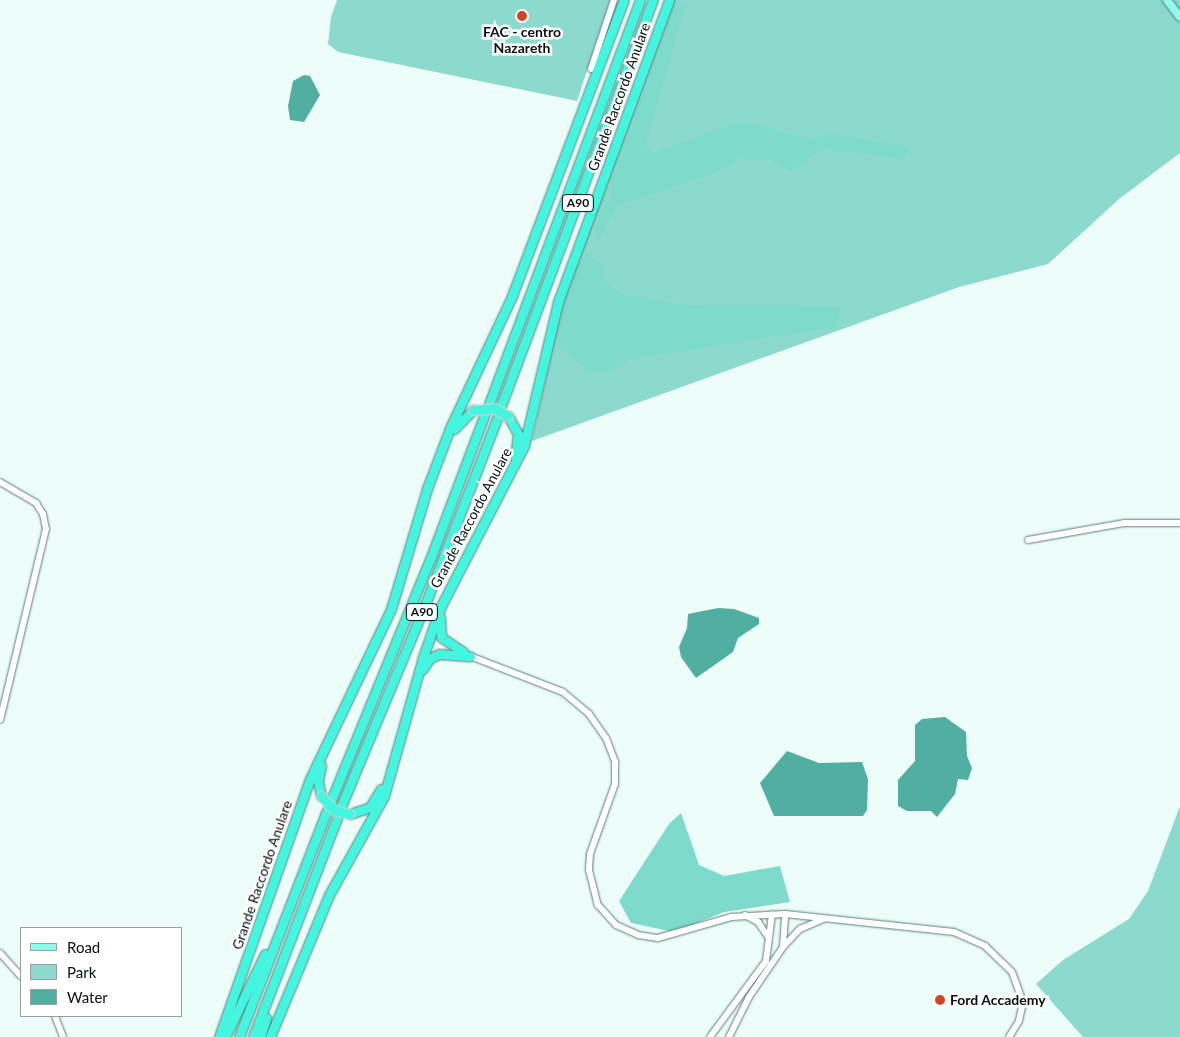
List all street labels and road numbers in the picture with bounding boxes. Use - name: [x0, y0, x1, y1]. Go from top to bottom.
- street label: Grande Raccordo Anulare: [584, 20, 654, 174]
- road number: A90: [562, 194, 594, 212]
- street label: Grande Raccordo Anulare: [427, 445, 515, 591]
- road number: A90: [406, 602, 438, 622]
- street label: Grande Raccordo Anulare: [228, 798, 296, 952]

